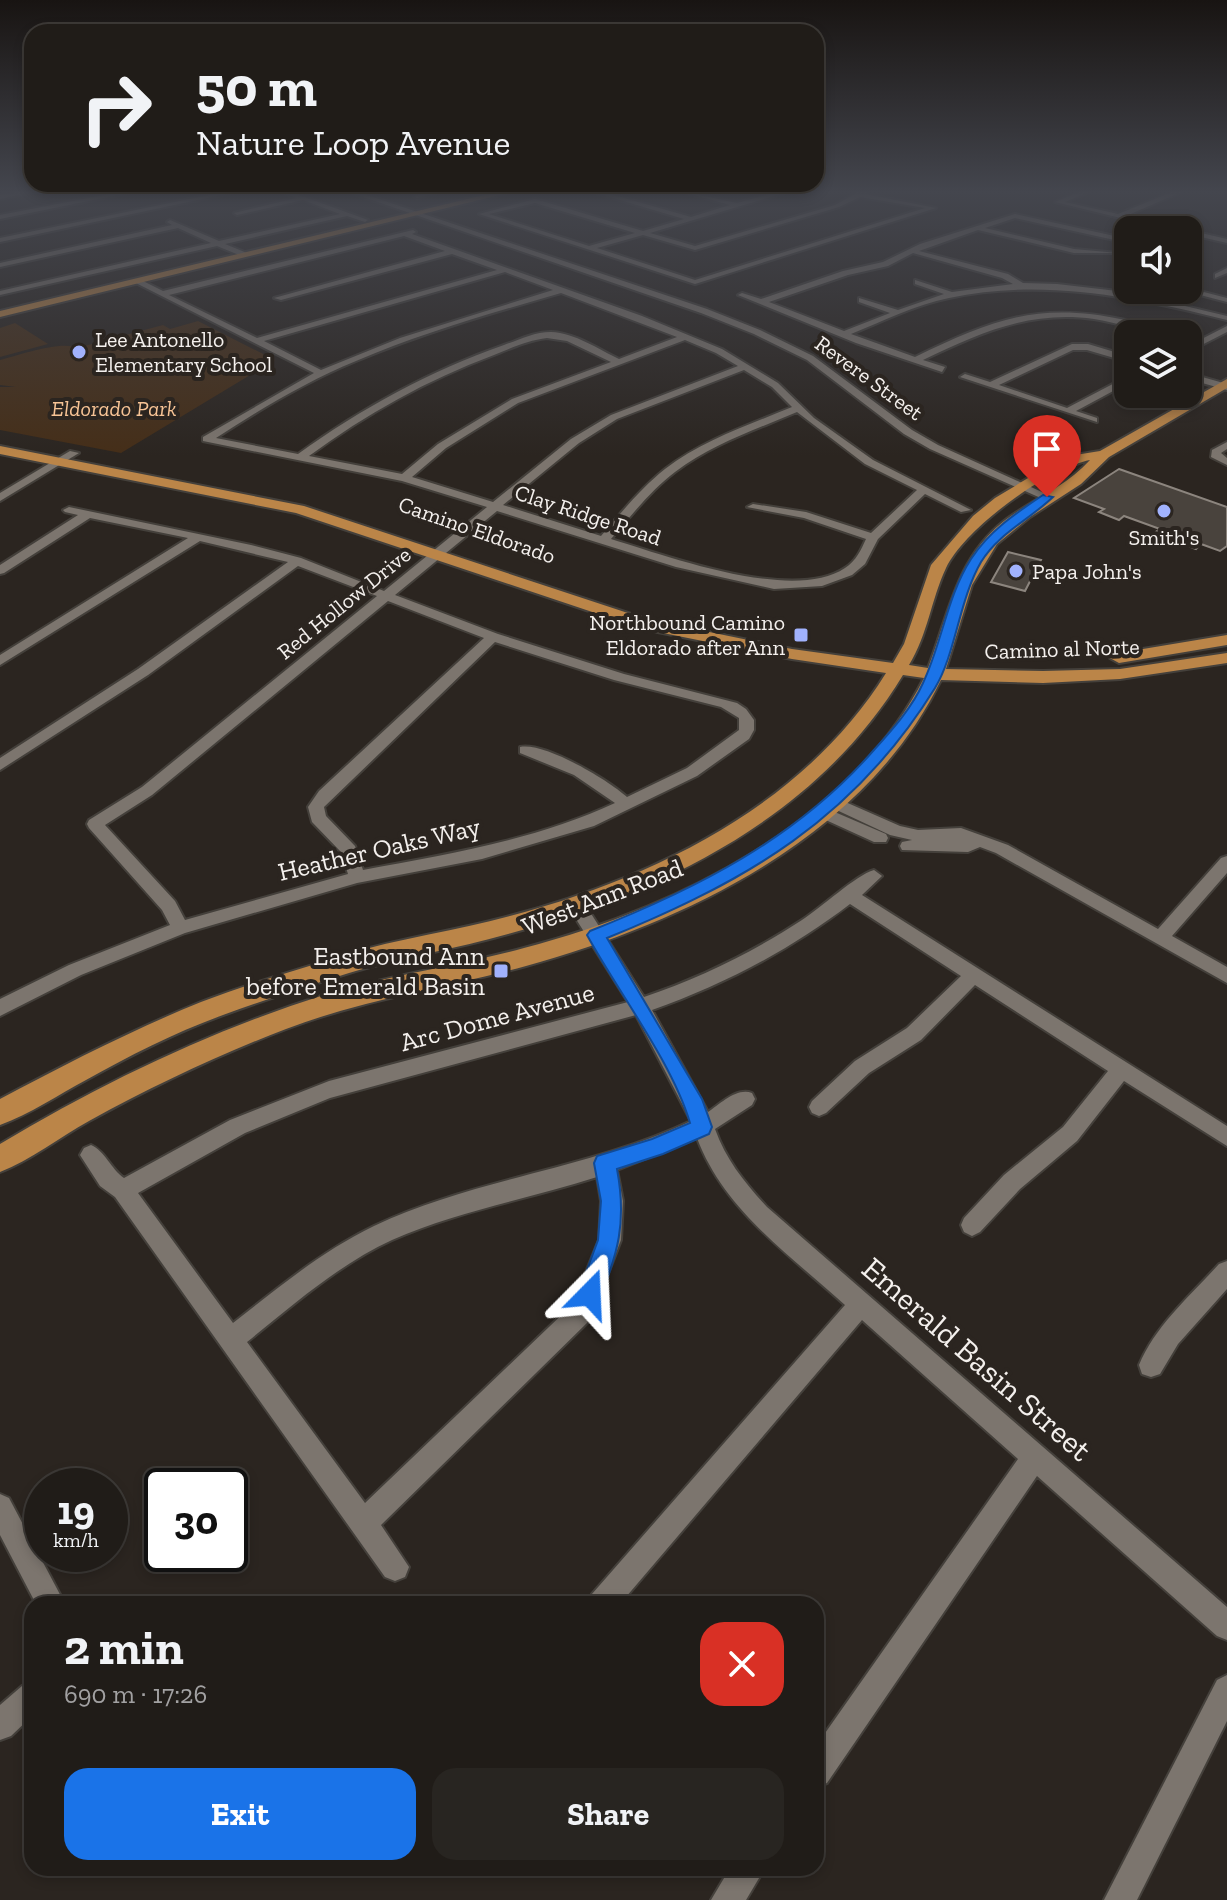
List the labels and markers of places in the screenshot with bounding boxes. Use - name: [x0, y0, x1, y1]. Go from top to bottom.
- place label: Lee Antonello Elementary School: [95, 326, 273, 378]
- marker: Lee Antonello Elementary School: [70, 343, 88, 361]
- pin: [1013, 415, 1081, 497]
- marker: Smith's: [1155, 502, 1173, 520]
- place label: Smith's: [1129, 524, 1199, 551]
- place label: Papa John's: [1032, 558, 1142, 585]
- marker: Papa John's: [1007, 562, 1025, 580]
- place label: Northbound Camino Eldorado after Ann: [589, 609, 785, 661]
- marker: Northbound Camino Eldorado after Ann: [792, 626, 810, 644]
- place label: Eastbound Ann before Emerald Basin: [245, 940, 485, 1002]
- marker: Eastbound Ann before Emerald Basin: [492, 962, 510, 980]

